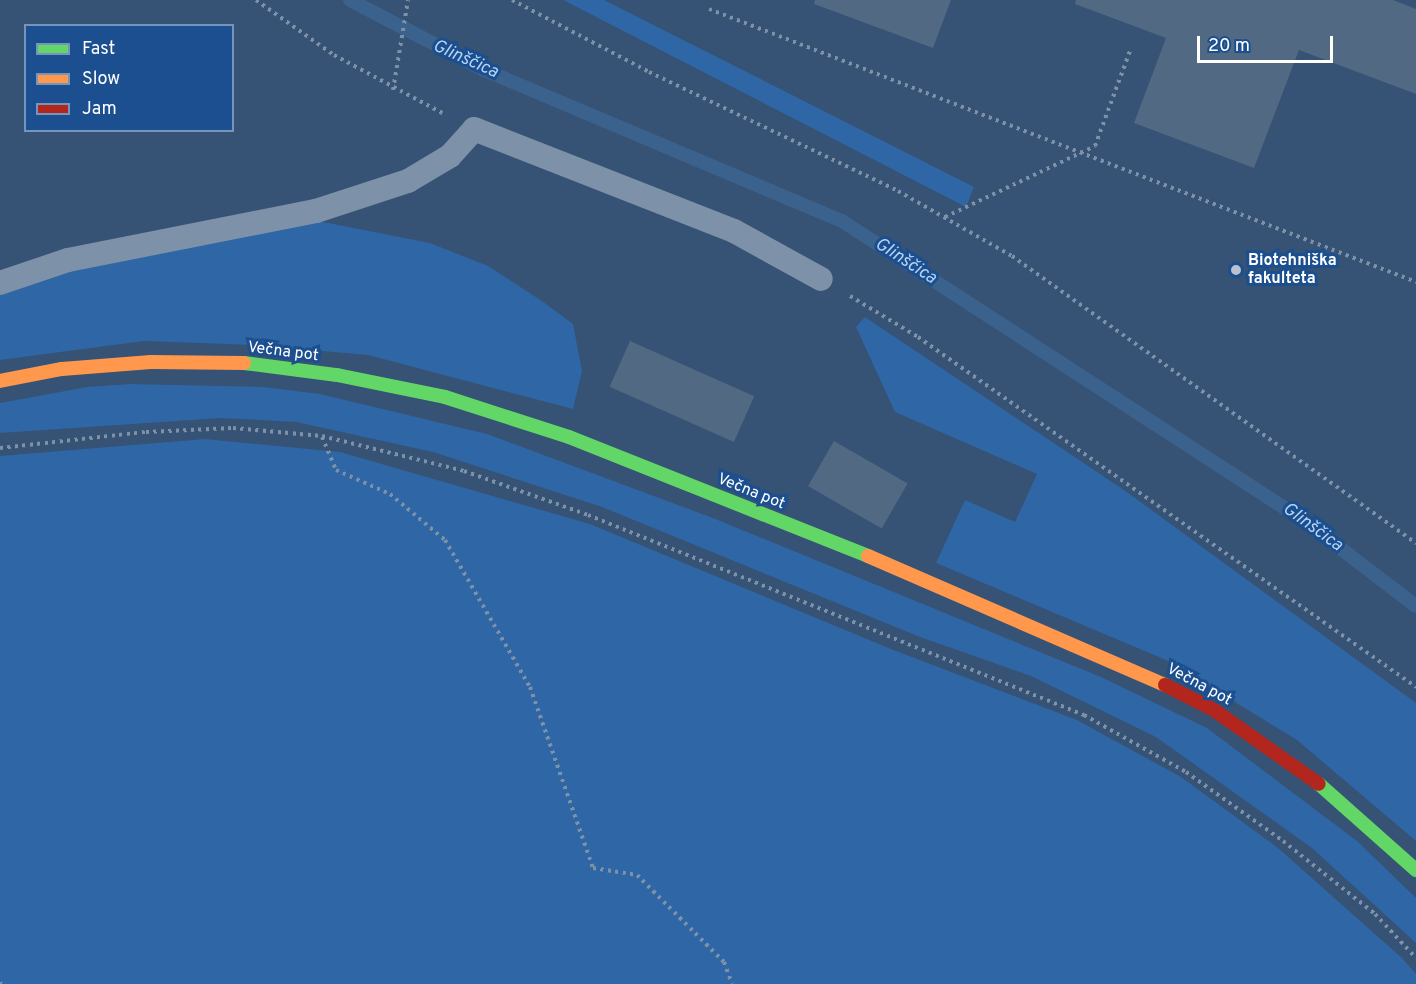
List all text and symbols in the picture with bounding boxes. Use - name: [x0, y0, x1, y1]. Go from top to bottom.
- legend: [24, 24, 234, 132]
- scale bar: [1200, 24, 1336, 62]
- text: 20 m: [1208, 35, 1250, 58]
- water label: Glinščica: [429, 36, 501, 84]
- text: Fast: [82, 38, 115, 61]
- text: Slow: [82, 68, 120, 91]
- text: Jam: [82, 98, 117, 121]
- water label: Glinščica: [870, 234, 940, 290]
- place label: Biotehniška fakulteta: [1248, 251, 1337, 289]
- marker: Biotehniška fakulteta: [1229, 263, 1243, 277]
- street label: Večna pot: [246, 338, 320, 366]
- street label: Večna pot: [714, 470, 788, 514]
- water label: Glinščica: [1278, 499, 1346, 557]
- street label: Večna pot: [1163, 660, 1235, 710]

